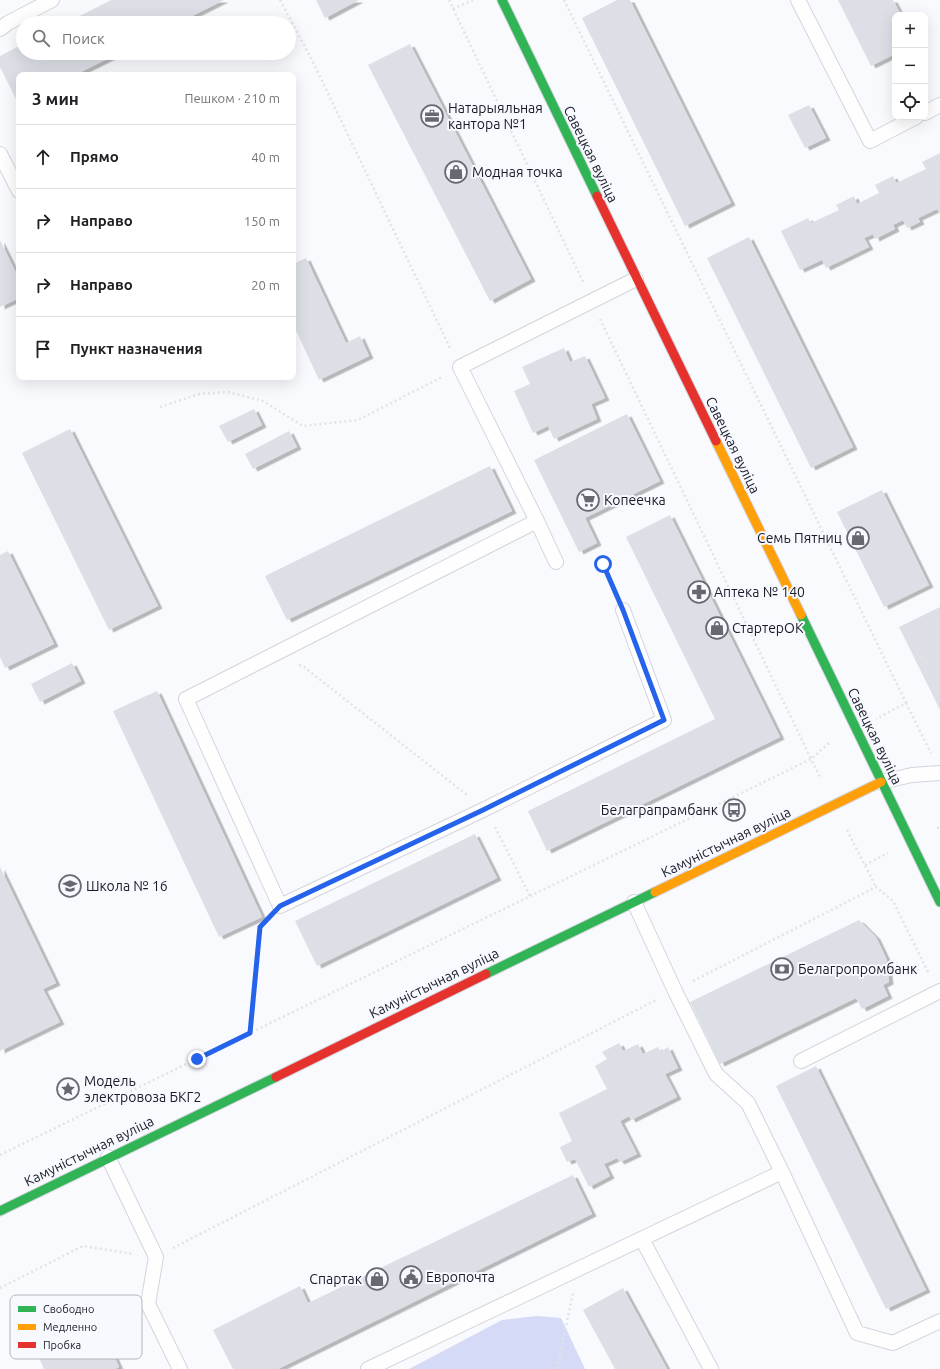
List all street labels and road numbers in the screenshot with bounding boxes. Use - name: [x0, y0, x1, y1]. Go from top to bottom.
- street label: Савецкая вуліца: [561, 103, 621, 205]
- street label: Савецкая вуліца: [703, 394, 763, 496]
- street label: Савецкая вуліца: [845, 685, 905, 787]
- street label: Камуністычная вуліца: [659, 804, 793, 880]
- street label: Камуністычная вуліца: [367, 945, 501, 1021]
- street label: Камуністычная вуліца: [22, 1113, 156, 1189]

